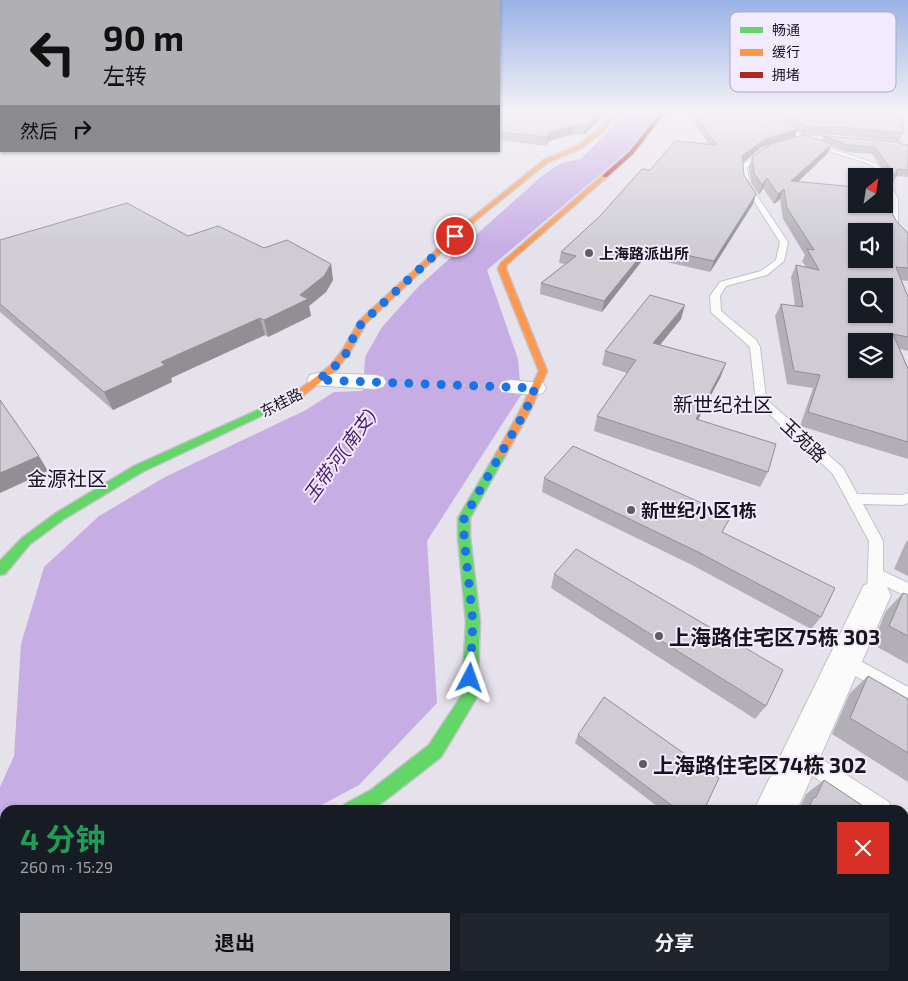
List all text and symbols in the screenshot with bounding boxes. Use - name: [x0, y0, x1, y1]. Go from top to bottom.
- legend: [730, 12, 896, 92]
- text: 90 m: [103, 16, 184, 58]
- icon: left: [20, 20, 85, 85]
- text: 畅通: [772, 21, 800, 38]
- text: 缓行: [772, 43, 800, 60]
- text: 左转: [103, 62, 147, 88]
- text: 拥堵: [772, 66, 800, 83]
- icon: right: [68, 115, 96, 143]
- text: 然后: [20, 119, 58, 142]
- north arrow: [848, 168, 892, 212]
- map controls: [848, 168, 893, 378]
- pin: [434, 215, 476, 257]
- icon: arrive: [441, 222, 469, 250]
- button: sound: [848, 223, 893, 268]
- place label: 上海路派出所: [599, 244, 689, 262]
- marker: 上海路派出所: [583, 247, 595, 259]
- button: search: [848, 278, 893, 323]
- button: layers: [848, 333, 893, 378]
- street label: 东桂路: [257, 384, 305, 420]
- district label: 新世纪社区: [673, 392, 773, 416]
- water label: 玉带河(南支): [298, 404, 380, 506]
- street label: 玉苑路: [777, 414, 831, 466]
- district label: 金源社区: [27, 466, 107, 490]
- place label: 新世纪小区1栋: [641, 499, 757, 521]
- marker: 新世纪小区1栋: [625, 504, 637, 516]
- place label: 上海路住宅区75栋 303: [669, 624, 880, 649]
- marker: 上海路住宅区75栋 303: [653, 630, 665, 642]
- position arrow: [443, 651, 495, 703]
- place label: 上海路住宅区74栋 302: [653, 752, 866, 777]
- marker: 上海路住宅区74栋 302: [637, 758, 649, 770]
- text: 4 分钟: [20, 820, 106, 856]
- button: close: [837, 822, 889, 874]
- text: 260 m · 15:29: [20, 857, 113, 876]
- button: 退出: [20, 913, 450, 971]
- button: 分享: [460, 913, 889, 971]

